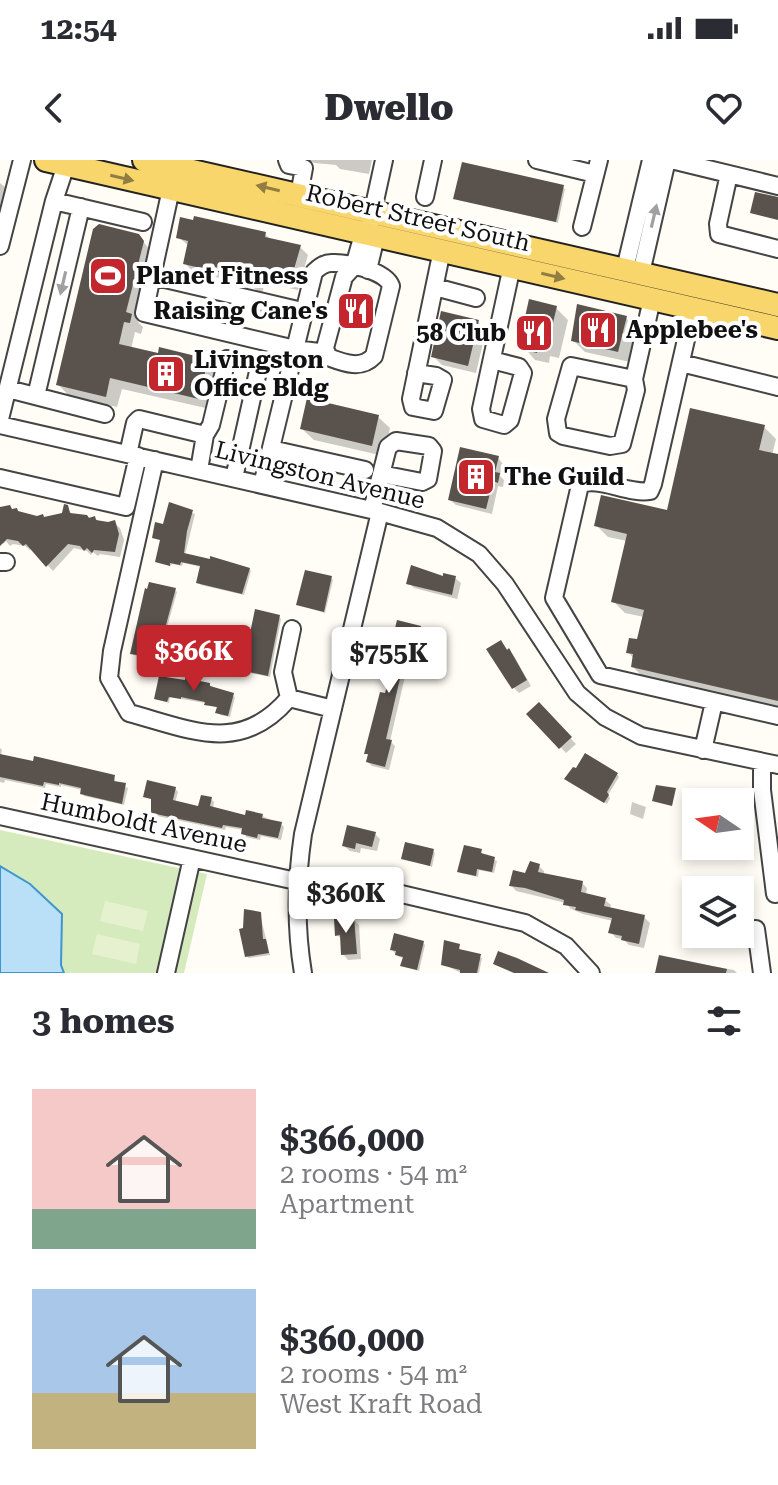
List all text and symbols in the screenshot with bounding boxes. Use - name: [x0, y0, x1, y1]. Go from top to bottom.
- text: 12:54: [40, 11, 117, 46]
- icon: back: [32, 86, 76, 130]
- icon: heart: [702, 86, 746, 130]
- text: Dwello: [324, 87, 454, 129]
- one-way arrow: [109, 172, 134, 184]
- street label: Robert Street South: [303, 179, 533, 257]
- one-way arrow: [255, 181, 280, 194]
- one-way arrow: [648, 204, 661, 229]
- sports icon: Planet Fitness: [87, 255, 129, 297]
- place label: Planet Fitness: [136, 262, 308, 290]
- one-way arrow: [56, 270, 68, 295]
- one-way arrow: [541, 270, 566, 283]
- restaurant icon: Raising Cane's: [335, 290, 377, 332]
- place label: Raising Cane's: [153, 297, 328, 325]
- restaurant icon: Applebee's: [577, 309, 619, 351]
- restaurant icon: 58 Club: [513, 312, 555, 354]
- place label: Applebee's: [626, 316, 758, 344]
- place label: 58 Club: [416, 319, 506, 347]
- place label: Livingston Office Bldg: [194, 346, 329, 402]
- building icon: Livingston Office Bldg: [145, 353, 187, 395]
- street label: Livingston Avenue: [212, 435, 428, 515]
- building icon: The Guild: [455, 456, 497, 498]
- place label: The Guild: [504, 463, 624, 491]
- pin: $366K: [138, 625, 250, 693]
- pin: $755K: [333, 627, 445, 695]
- text: $366K: [155, 636, 233, 666]
- text: $755K: [350, 638, 428, 668]
- street label: Humboldt Avenue: [38, 787, 250, 859]
- north arrow: [682, 788, 754, 860]
- map controls: [682, 788, 754, 948]
- pin: $360K: [290, 867, 402, 935]
- button: layers: [682, 876, 754, 948]
- text: $360K: [307, 878, 385, 908]
- icon: filters: [702, 999, 746, 1043]
- text: 3 homes: [32, 1001, 175, 1041]
- text: $366,000: [280, 1119, 424, 1159]
- icon: home: [96, 1121, 192, 1217]
- text: 2 rooms · 54 m²: [280, 1159, 467, 1189]
- text: Apartment: [280, 1189, 414, 1219]
- text: $360,000: [280, 1319, 424, 1359]
- icon: home: [96, 1321, 192, 1417]
- text: 2 rooms · 54 m²: [280, 1359, 467, 1389]
- text: West Kraft Road: [280, 1389, 483, 1419]

